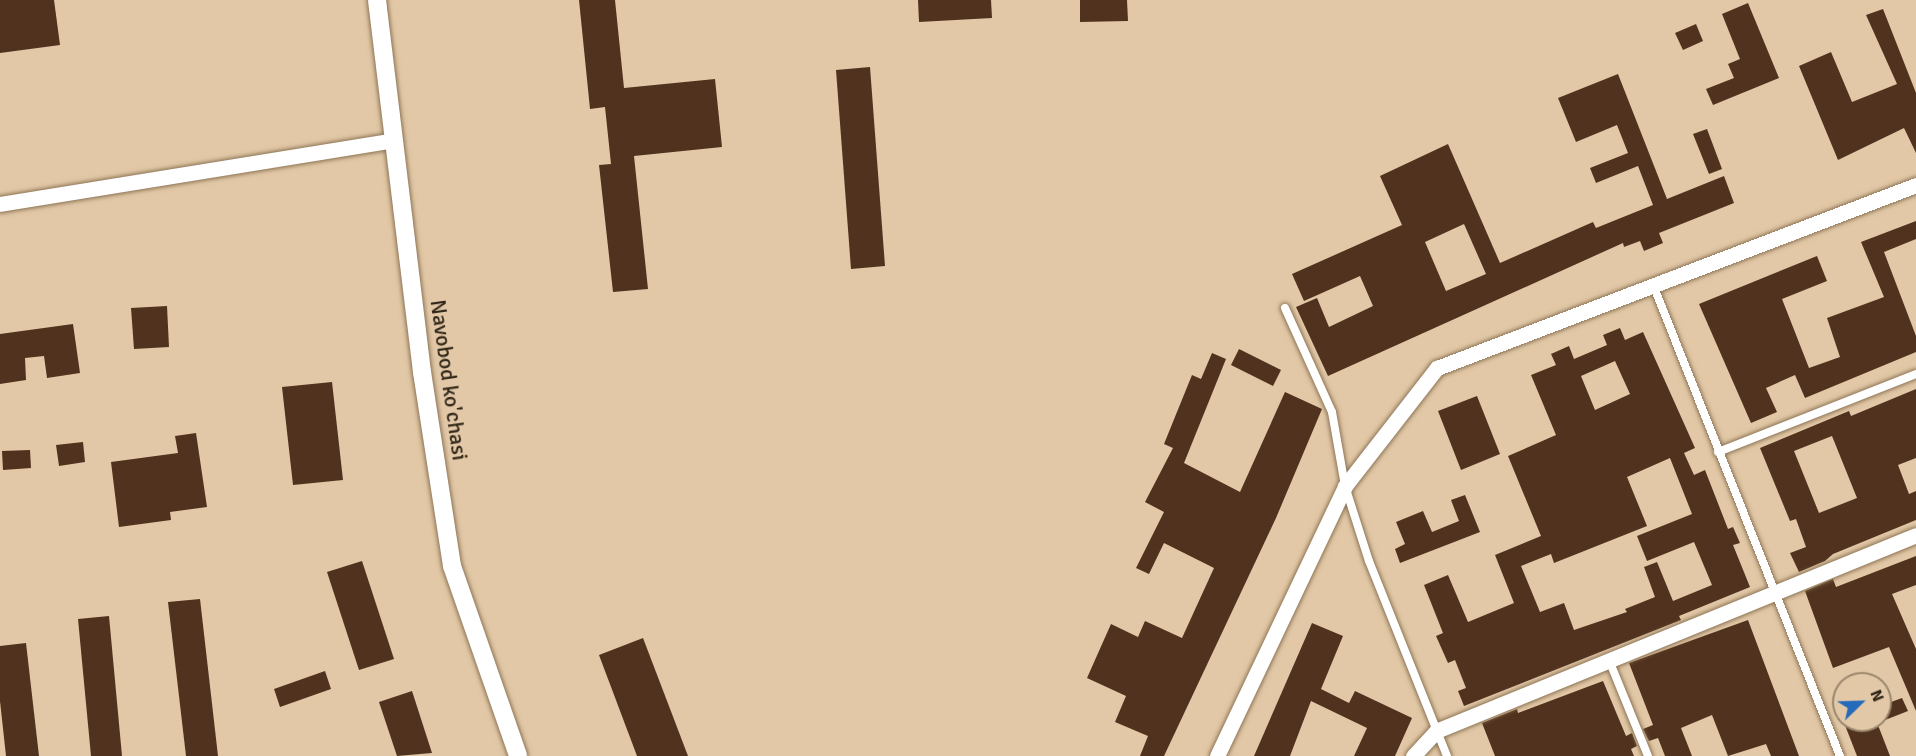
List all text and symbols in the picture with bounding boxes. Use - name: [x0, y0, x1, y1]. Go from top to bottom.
- street label: Navobod ko'chasi: [425, 298, 473, 462]
- north arrow: [1832, 672, 1892, 732]
- text: N: [1865, 687, 1888, 705]

